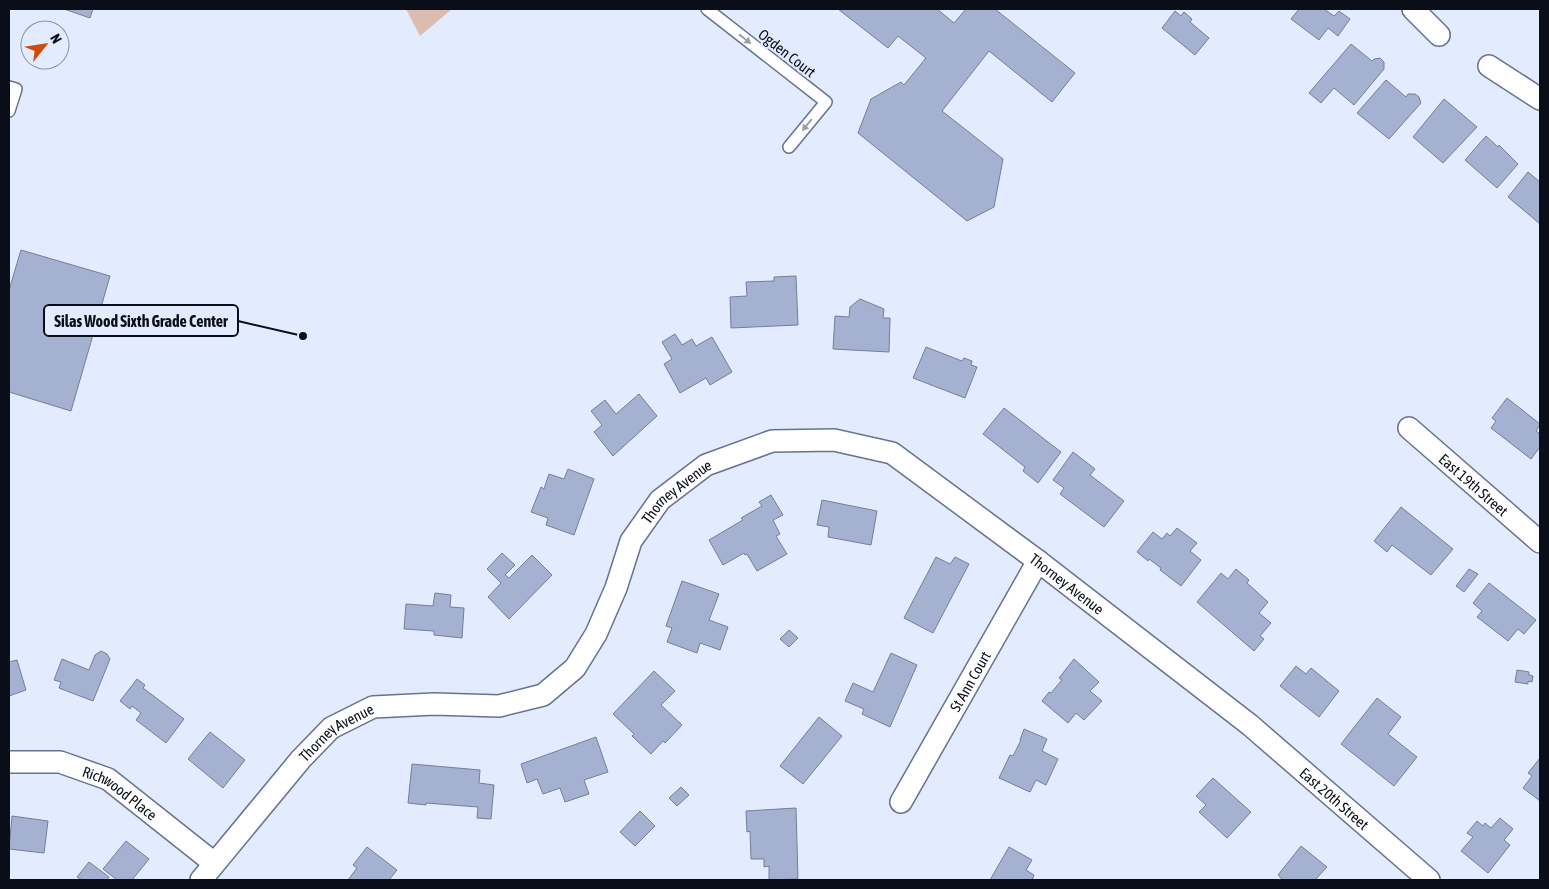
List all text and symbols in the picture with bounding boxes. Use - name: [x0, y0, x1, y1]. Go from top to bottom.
- north arrow: [20, 20, 70, 70]
- street label: Ogden Court: [755, 25, 819, 81]
- text: N: [47, 31, 65, 46]
- one-way arrow: [738, 34, 752, 44]
- one-way arrow: [802, 118, 813, 131]
- callout: Silas Wood Sixth Grade Center: [44, 305, 238, 336]
- text: Silas Wood Sixth Grade Center: [54, 312, 228, 330]
- street label: East 19th Street: [1436, 450, 1512, 519]
- street label: Thorney Avenue: [638, 455, 713, 527]
- street label: Thorney Avenue: [1027, 550, 1108, 618]
- street label: St Ann Court: [946, 648, 993, 714]
- street label: Thorney Avenue: [295, 700, 376, 764]
- street label: Richwood Place: [80, 762, 161, 823]
- street label: East 20th Street: [1297, 764, 1373, 833]

